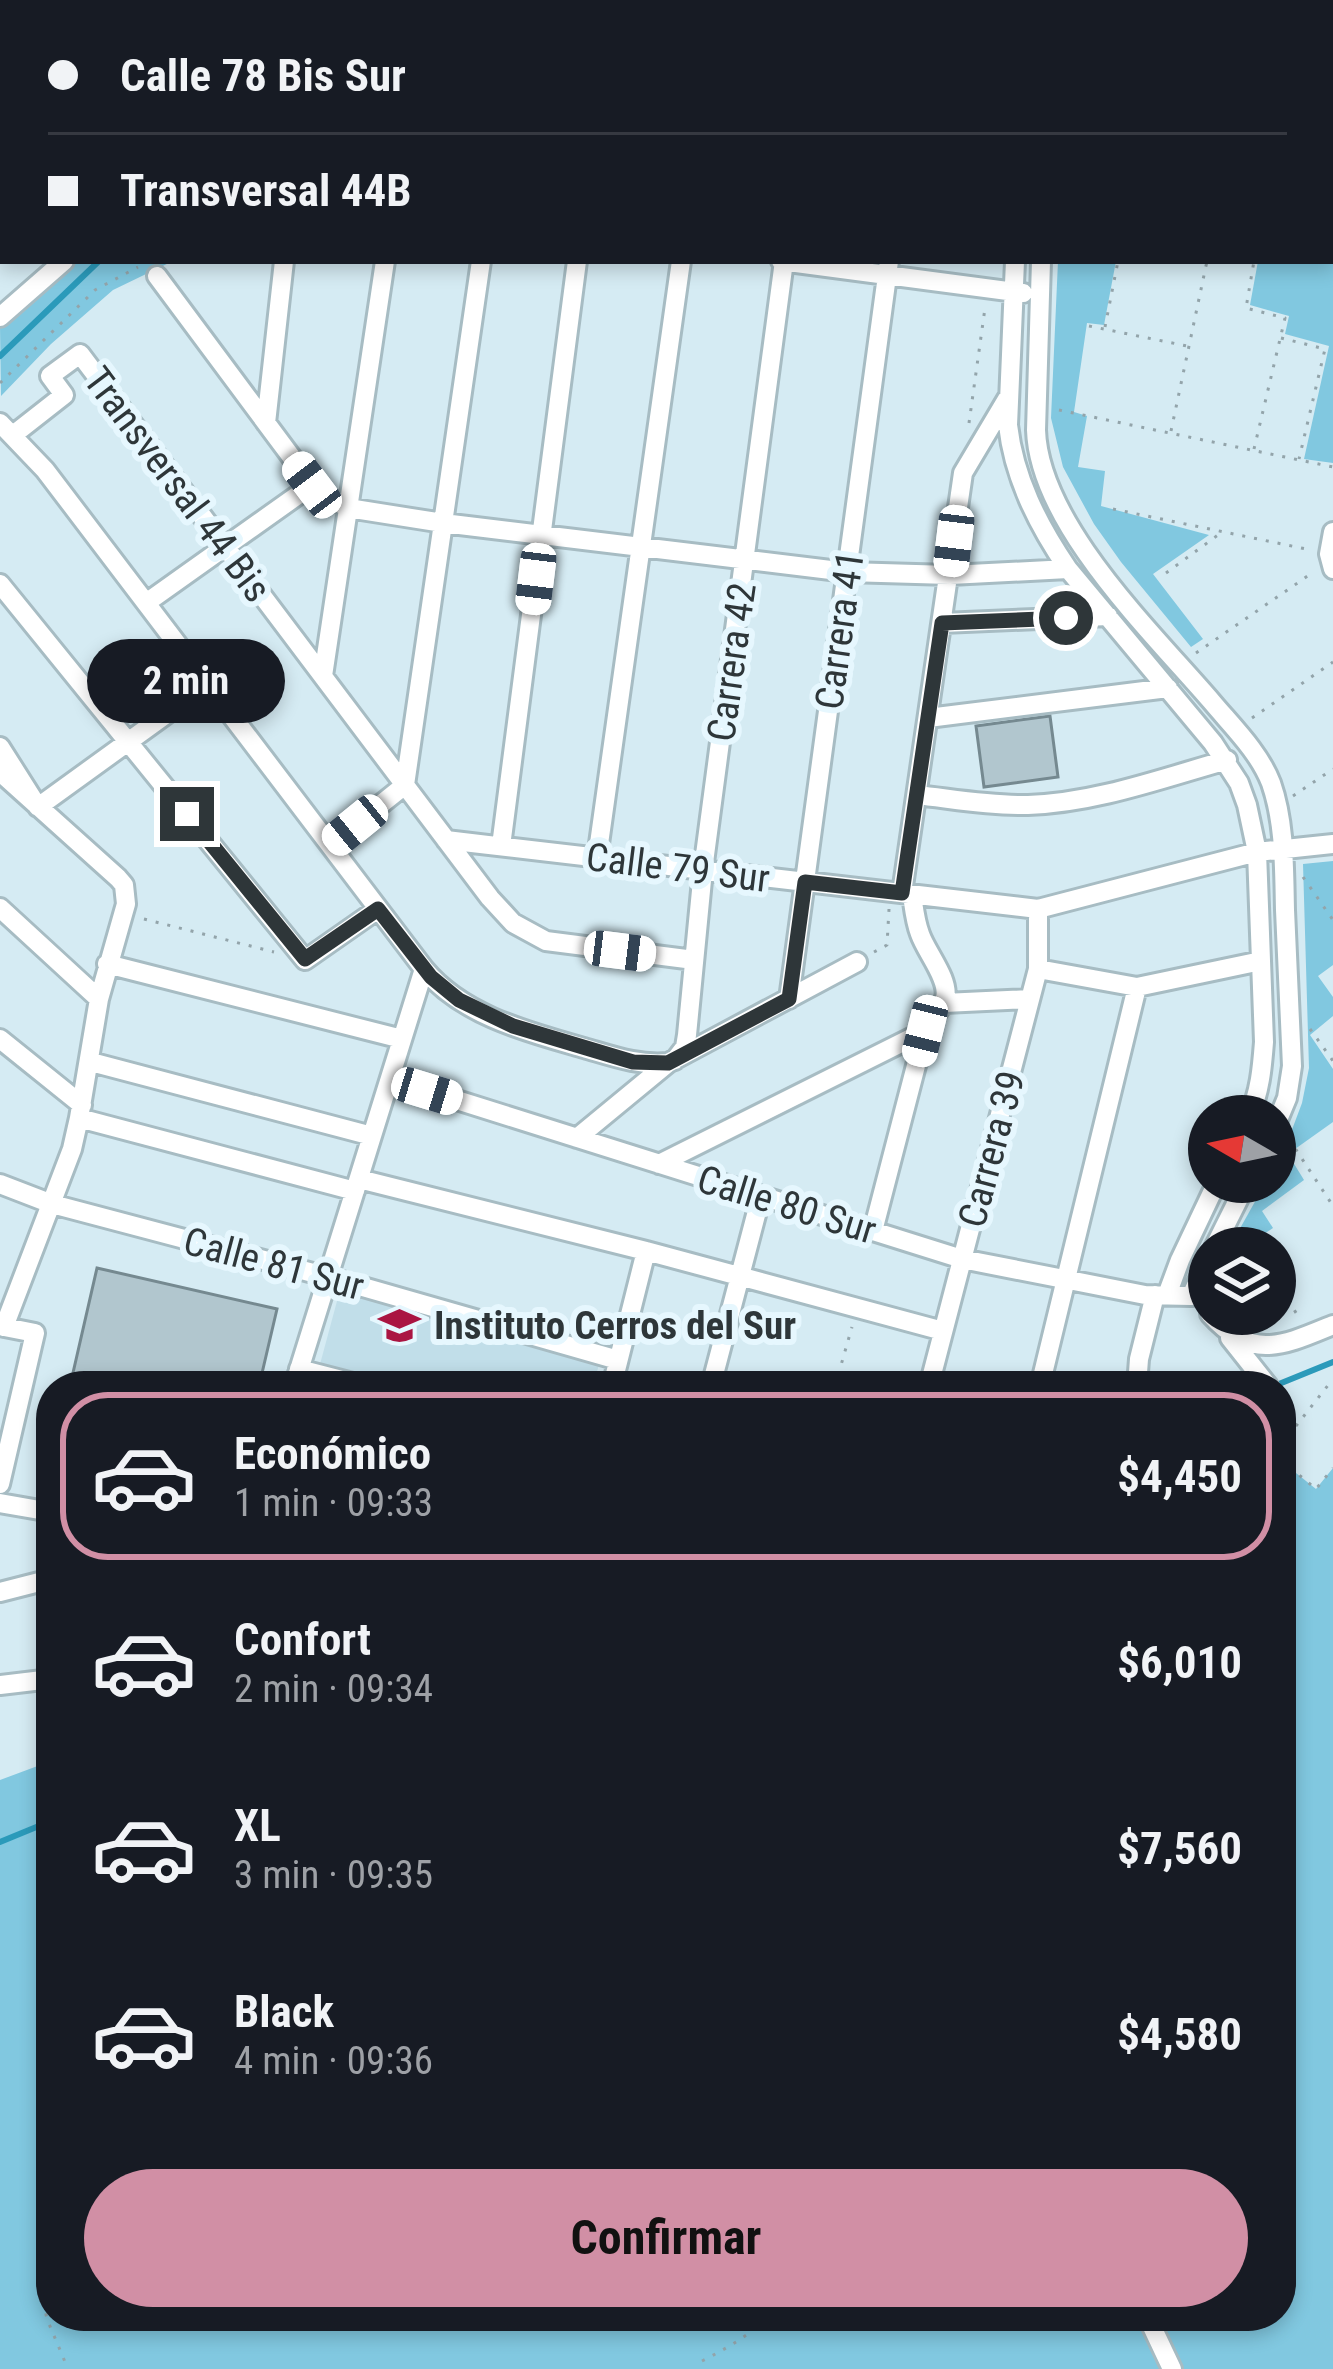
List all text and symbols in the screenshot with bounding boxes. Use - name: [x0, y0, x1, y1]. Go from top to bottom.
- text: Calle 78 Bis Sur: [120, 49, 406, 102]
- text: Transversal 44B: [120, 164, 411, 217]
- street label: Transversal 44 Bis: [74, 358, 280, 611]
- car: [276, 445, 348, 525]
- car: [932, 503, 976, 579]
- car: [514, 541, 558, 617]
- street label: Carrera 41: [806, 548, 874, 712]
- street label: Carrera 42: [698, 580, 766, 744]
- route start: [1039, 591, 1093, 645]
- callout: 2 min: [88, 640, 286, 724]
- text: 2 min: [143, 658, 229, 704]
- route end: [160, 787, 214, 841]
- car: [316, 788, 394, 862]
- street label: Calle 79 Sur: [584, 834, 772, 902]
- car: [582, 929, 658, 973]
- car: [899, 992, 951, 1070]
- car: [387, 1063, 467, 1119]
- street label: Carrera 39: [949, 1066, 1035, 1232]
- north arrow: [1188, 1095, 1296, 1203]
- map controls: [1188, 1095, 1296, 1335]
- street label: Calle 80 Sur: [692, 1156, 882, 1254]
- street label: Calle 81 Sur: [179, 1218, 369, 1310]
- button: layers: [1188, 1227, 1296, 1335]
- school or university icon: Instituto Cerros del Sur: [377, 1302, 423, 1348]
- place label: Instituto Cerros del Sur: [434, 1303, 796, 1349]
- icon: car: [90, 1422, 198, 1530]
- text: Económico: [234, 1427, 431, 1480]
- text: $4,450: [1117, 1450, 1242, 1503]
- text: 1 min · 09:33: [234, 1480, 433, 1526]
- icon: car: [90, 1608, 198, 1716]
- text: Confort: [234, 1613, 371, 1666]
- text: $6,010: [1117, 1636, 1242, 1689]
- text: 2 min · 09:34: [234, 1666, 433, 1712]
- icon: car: [90, 1794, 198, 1902]
- text: XL: [234, 1799, 281, 1852]
- text: $7,560: [1117, 1822, 1242, 1875]
- text: 3 min · 09:35: [234, 1852, 433, 1898]
- icon: car: [90, 1980, 198, 2088]
- text: Black: [234, 1985, 334, 2038]
- text: $4,580: [1117, 2008, 1242, 2061]
- text: 4 min · 09:36: [234, 2038, 433, 2084]
- button: Confirmar: [84, 2169, 1248, 2307]

